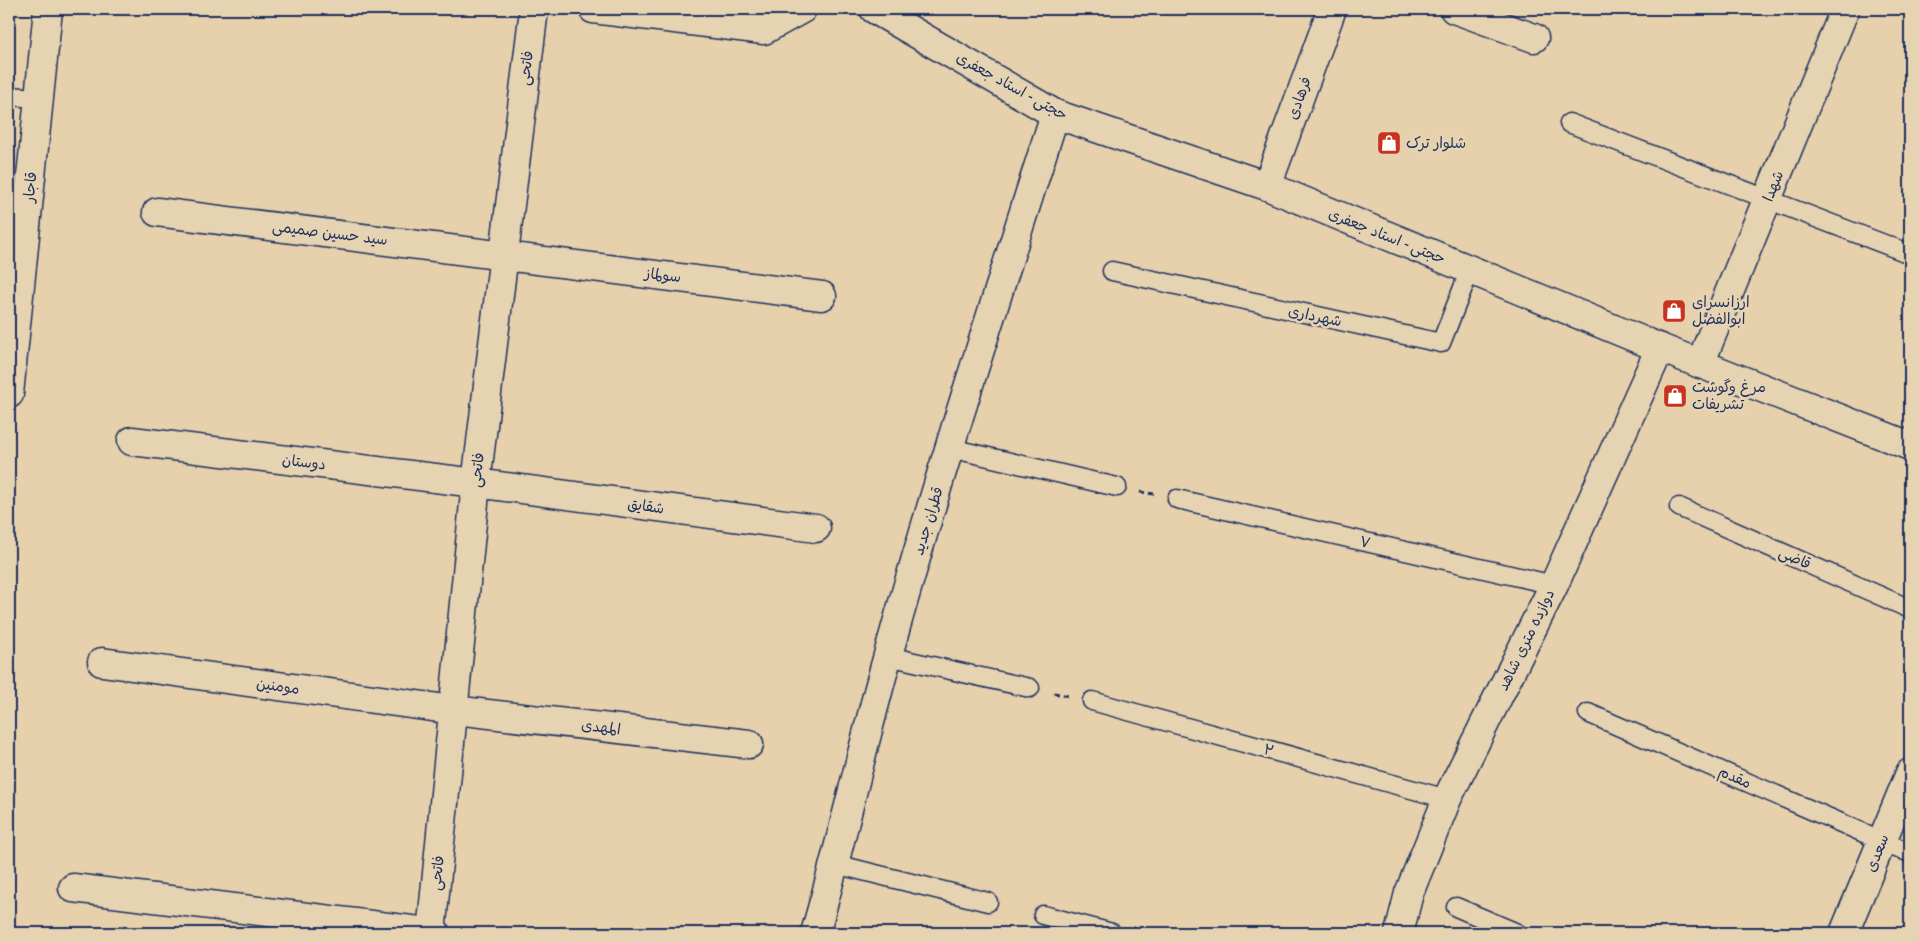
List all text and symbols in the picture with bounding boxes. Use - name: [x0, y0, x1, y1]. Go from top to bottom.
- street label: حجتی - استاد جعفری: [953, 48, 1071, 125]
- street label: فاتحی: [515, 50, 538, 87]
- street label: فرهادی: [1283, 74, 1316, 122]
- shop icon: شلوار ترک: [1376, 130, 1402, 156]
- place label: شلوار ترک: [1406, 134, 1466, 153]
- street label: شهدا: [1759, 168, 1788, 204]
- street label: قاجار: [19, 171, 42, 204]
- street label: حجتی - استاد جعفری: [1326, 204, 1448, 269]
- street label: سید حسین صمیمی: [271, 217, 389, 250]
- street label: سولماز: [643, 264, 682, 287]
- place label: ارزانسرای ابوالفضل: [1692, 293, 1750, 329]
- shop icon: ارزانسرای ابوالفضل: [1661, 298, 1687, 324]
- street label: شهرداری: [1286, 302, 1343, 331]
- place label: مرغ وگوشت تشریفات: [1692, 378, 1766, 414]
- shop icon: مرغ وگوشت تشریفات: [1662, 383, 1688, 409]
- street label: دوستان: [281, 450, 327, 475]
- street label: فاتحی: [466, 452, 489, 488]
- street label: قطران جدید: [909, 485, 948, 558]
- street label: شقایق: [626, 495, 666, 518]
- street label: ۷: [1358, 532, 1372, 553]
- street label: قاضی: [1776, 543, 1814, 574]
- street label: دوازده متری شاهد: [1494, 586, 1559, 694]
- street label: مومنین: [255, 674, 301, 699]
- street label: المهدی: [580, 716, 622, 739]
- street label: ۲: [1262, 740, 1276, 761]
- street label: مقدم: [1715, 762, 1754, 794]
- street label: سعدی: [1861, 832, 1894, 875]
- street label: فاتحی: [426, 855, 449, 891]

